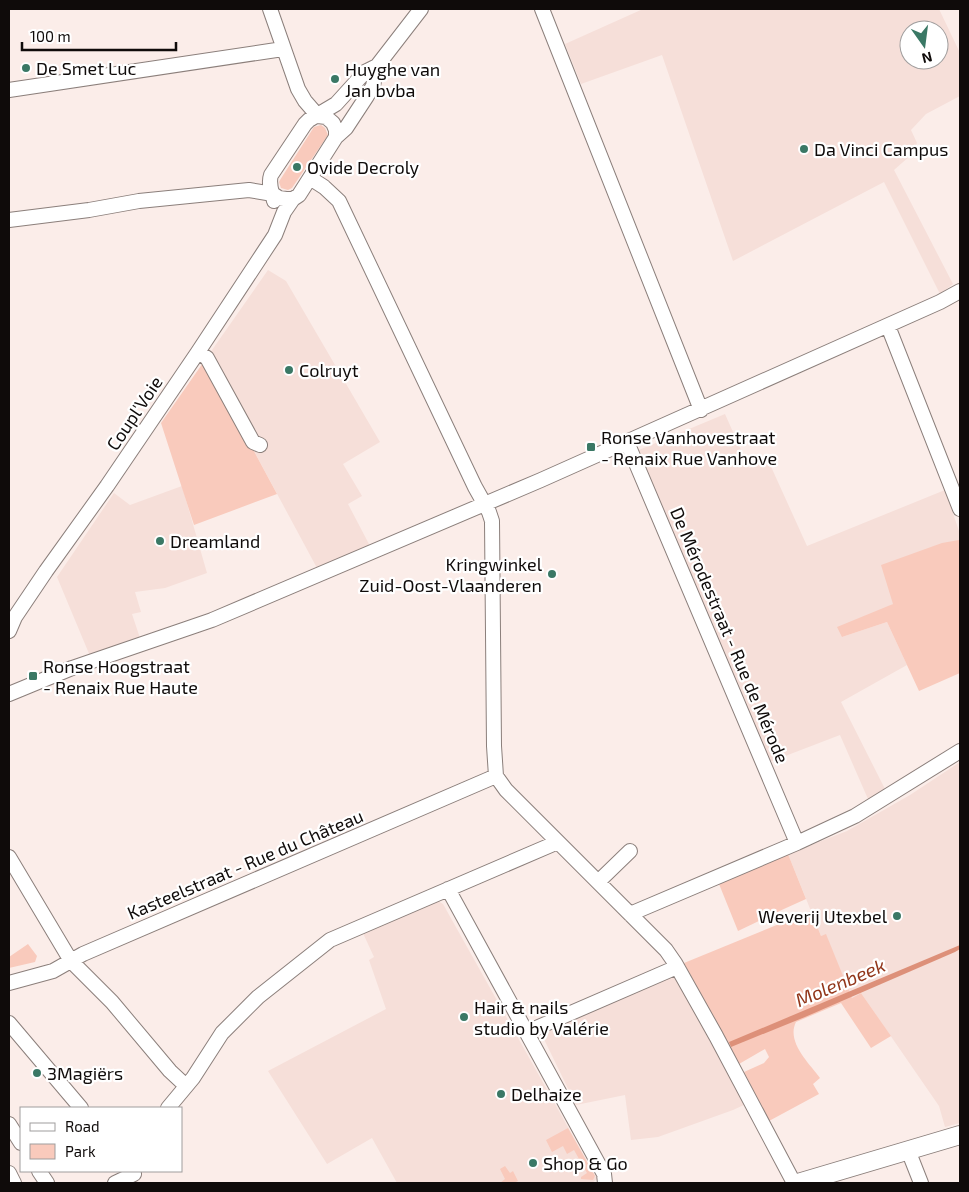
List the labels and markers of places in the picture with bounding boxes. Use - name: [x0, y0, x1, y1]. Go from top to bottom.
- place label: De Smet Luc: [36, 57, 137, 79]
- place label: Huyghe van Jan bvba: [345, 58, 440, 101]
- marker: De Smet Luc: [20, 62, 32, 74]
- marker: Huyghe van Jan bvba: [329, 73, 341, 85]
- place label: Da Vinci Campus: [814, 138, 948, 160]
- marker: Da Vinci Campus: [798, 143, 810, 155]
- place label: Ovide Decroly: [307, 156, 420, 178]
- marker: Ovide Decroly: [291, 161, 303, 173]
- place label: Colruyt: [299, 359, 359, 381]
- marker: Colruyt: [283, 364, 295, 376]
- place label: Ronse Vanhovestraat - Renaix Rue Vanhove: [601, 426, 777, 469]
- marker: Ronse Vanhovestraat - Renaix Rue Vanhove: [585, 441, 597, 453]
- place label: Dreamland: [170, 530, 260, 552]
- marker: Dreamland: [154, 535, 166, 547]
- place label: Kringwinkel Zuid-Oost-Vlaanderen: [359, 553, 543, 596]
- marker: Kringwinkel Zuid-Oost-Vlaanderen: [546, 568, 558, 580]
- place label: Ronse Hoogstraat - Renaix Rue Haute: [43, 655, 198, 698]
- marker: Ronse Hoogstraat - Renaix Rue Haute: [27, 670, 39, 682]
- place label: Weverij Utexbel: [758, 905, 888, 927]
- marker: Weverij Utexbel: [891, 910, 903, 922]
- place label: Hair & nails studio by Valérie: [474, 996, 609, 1039]
- marker: Hair & nails studio by Valérie: [458, 1011, 470, 1023]
- place label: 3Magiërs: [47, 1062, 123, 1084]
- marker: 3Magiërs: [31, 1067, 43, 1079]
- place label: Delhaize: [511, 1083, 582, 1105]
- marker: Delhaize: [495, 1088, 507, 1100]
- place label: Shop & Go: [543, 1152, 628, 1174]
- marker: Shop & Go: [527, 1157, 539, 1169]

